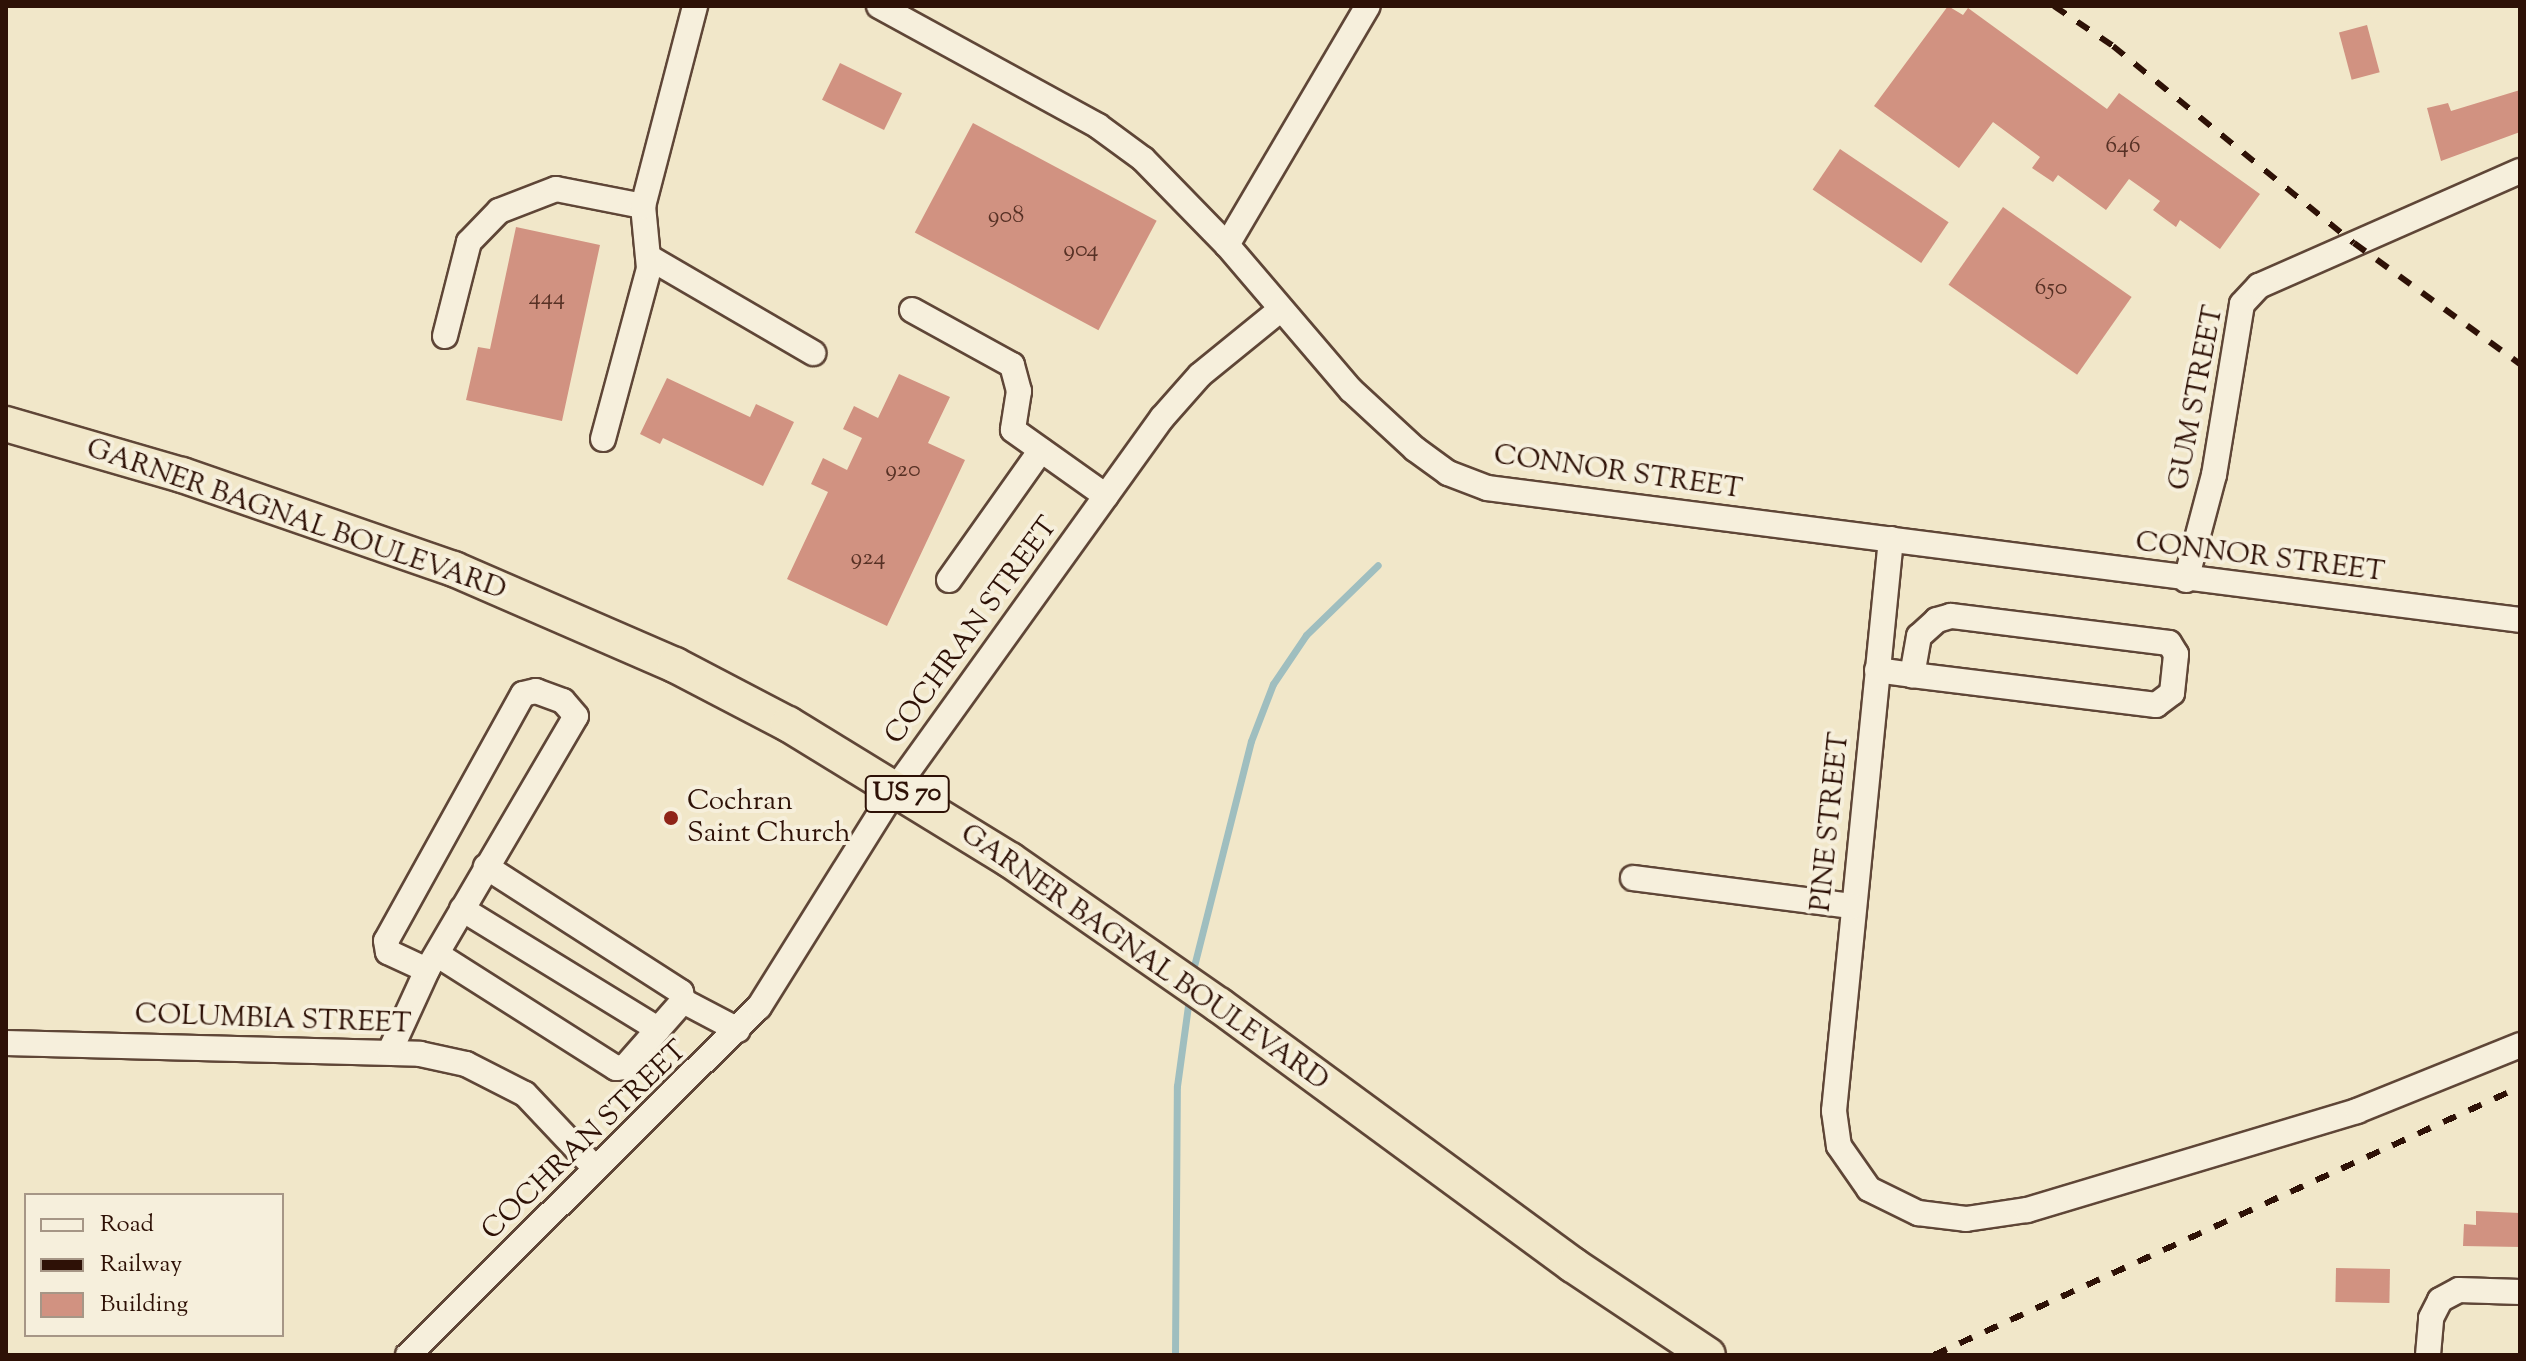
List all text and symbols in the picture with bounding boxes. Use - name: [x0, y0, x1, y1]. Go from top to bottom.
- house number: 646: [2105, 133, 2141, 161]
- house number: 908: [988, 203, 1024, 231]
- house number: 904: [1063, 237, 1099, 265]
- house number: 650: [2035, 275, 2067, 303]
- house number: 444: [529, 285, 565, 313]
- street label: GUM STREET: [2163, 303, 2231, 493]
- street label: GARNER BAGNAL BOULEVARD: [82, 432, 510, 608]
- street label: CONNOR STREET: [1492, 439, 1744, 507]
- house number: 920: [885, 457, 921, 485]
- street label: COCHRAN STREET: [878, 511, 1066, 751]
- street label: CONNOR STREET: [2134, 526, 2386, 590]
- house number: 924: [851, 545, 885, 573]
- street label: PINE STREET: [1805, 731, 1857, 913]
- road number: US 70: [863, 772, 951, 816]
- place label: Cochran Saint Church: [687, 785, 851, 851]
- marker: Cochran Saint Church: [662, 809, 680, 827]
- street label: GARNER BAGNAL BOULEVARD: [954, 818, 1334, 1098]
- street label: COLUMBIA STREET: [134, 998, 412, 1042]
- street label: COCHRAN STREET: [475, 1034, 695, 1248]
- legend: [24, 1193, 284, 1337]
- text: Road: [100, 1208, 154, 1242]
- text: Railway: [100, 1248, 182, 1282]
- text: Building: [100, 1288, 188, 1322]

